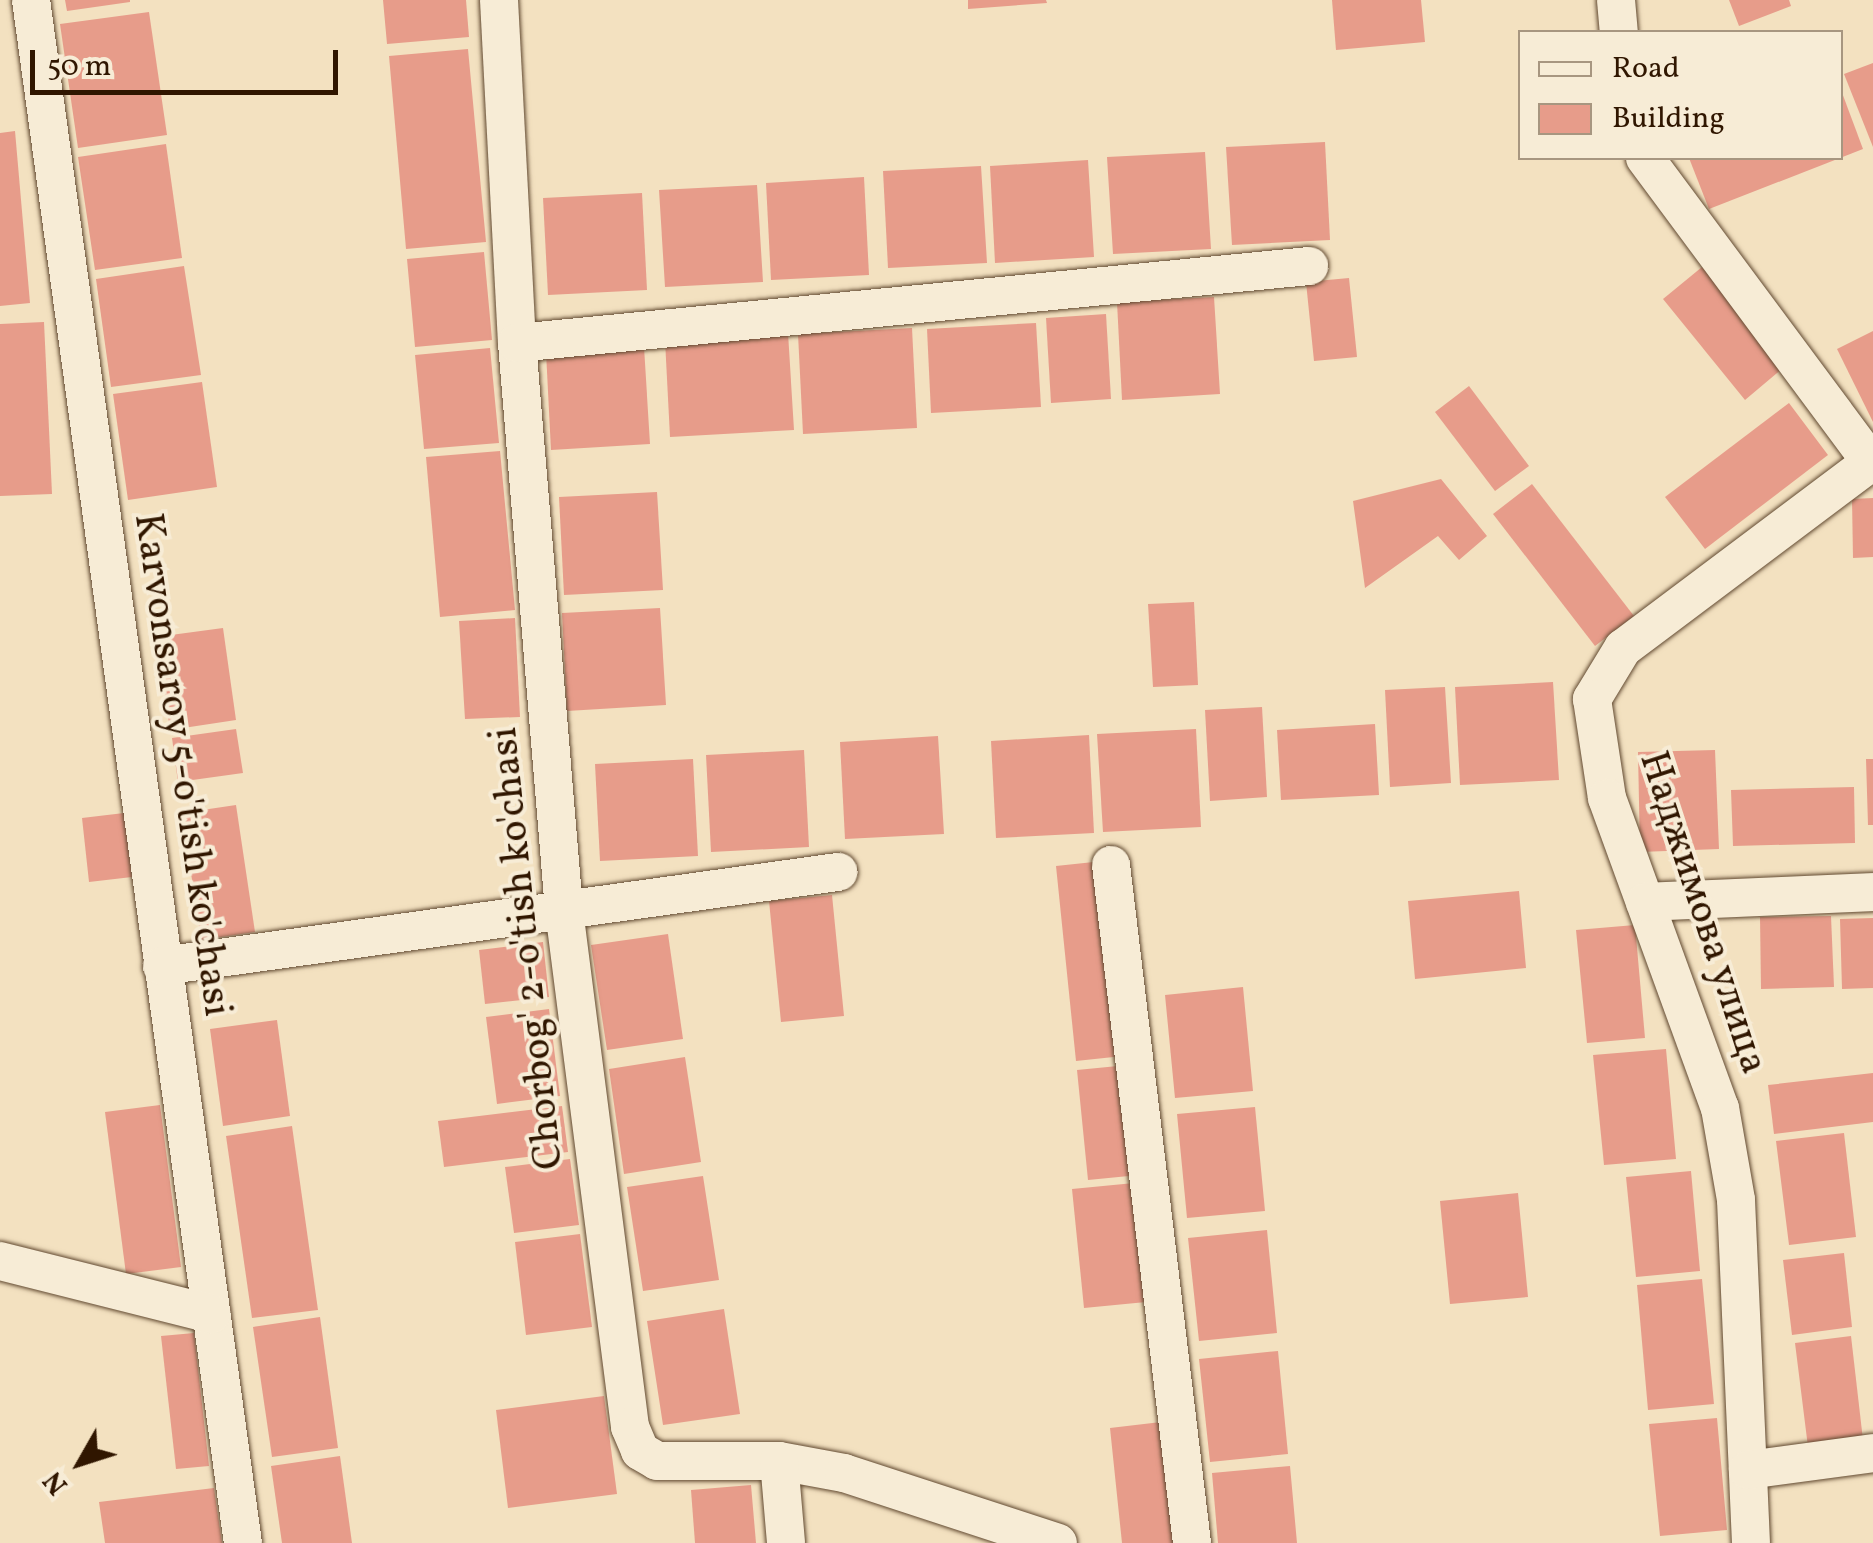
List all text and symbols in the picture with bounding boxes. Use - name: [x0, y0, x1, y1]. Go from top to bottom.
- scale bar: [35, 30, 342, 92]
- legend: [1518, 30, 1843, 160]
- text: 50 m: [47, 46, 111, 88]
- text: Road: [1612, 48, 1680, 90]
- text: Building: [1612, 98, 1725, 140]
- street label: Karvonsaroy 5-o'tish ko'chasi: [122, 510, 240, 1020]
- street label: Chorbog' 2-o'tish ko'chasi: [481, 724, 575, 1172]
- street label: Наджимова улица: [1627, 745, 1777, 1081]
- north arrow: [30, 1413, 130, 1513]
- text: N: [35, 1462, 78, 1502]

